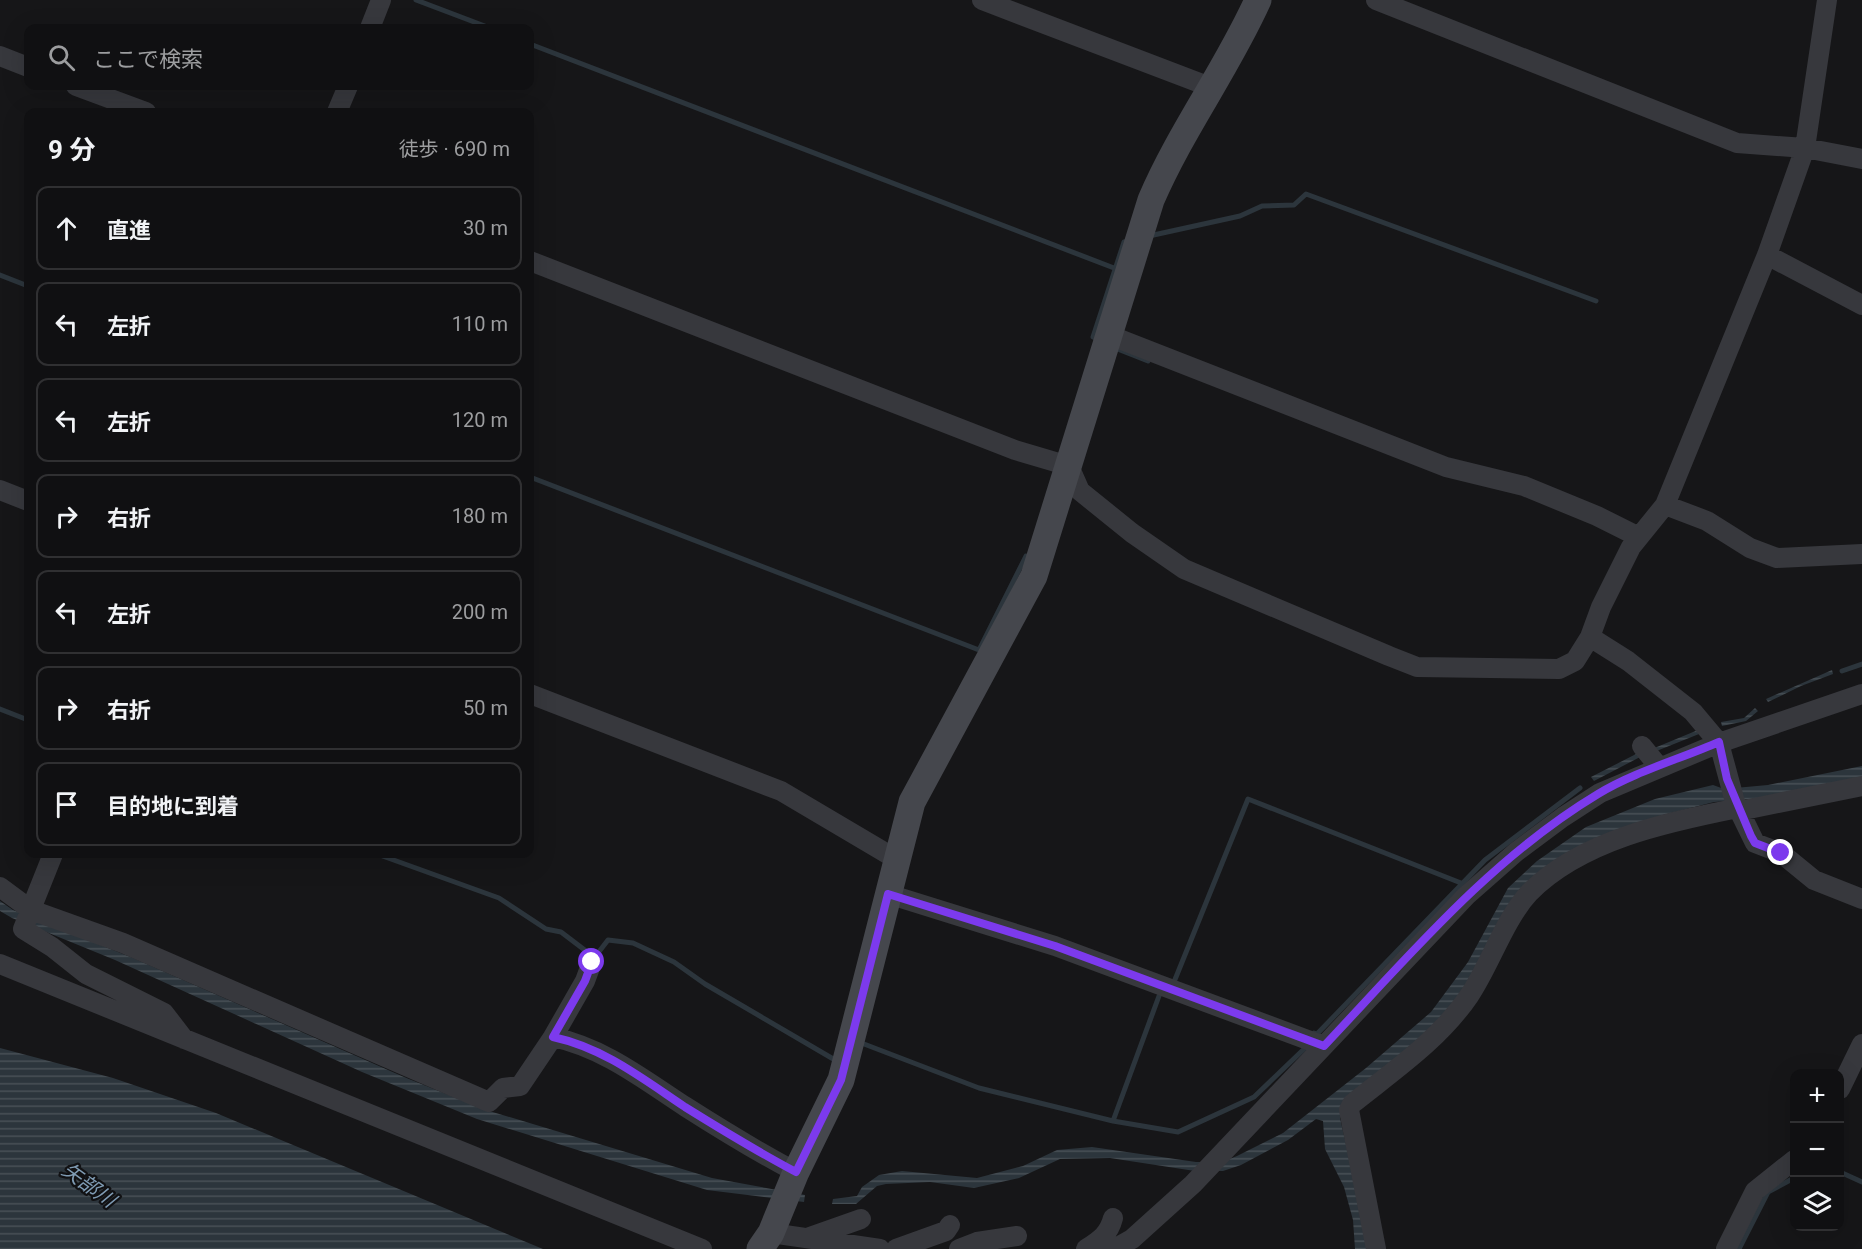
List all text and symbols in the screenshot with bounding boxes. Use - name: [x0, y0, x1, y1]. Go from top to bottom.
- search box: [24, 24, 534, 90]
- icon: search: [45, 41, 78, 74]
- text: ここで検索: [93, 47, 203, 72]
- text: 9 分: [48, 135, 95, 165]
- text: 徒歩 · 690 m: [399, 137, 510, 161]
- icon: ahead: [50, 212, 83, 245]
- text: 30 m: [463, 216, 508, 240]
- text: 直進: [107, 218, 151, 243]
- icon: left: [50, 308, 83, 341]
- text: 110 m: [452, 312, 508, 336]
- text: 左折: [107, 314, 151, 339]
- icon: left: [50, 404, 83, 437]
- text: 120 m: [452, 408, 508, 432]
- text: 左折: [107, 410, 151, 435]
- icon: right: [50, 500, 83, 533]
- text: 180 m: [452, 504, 508, 528]
- text: 右折: [107, 506, 151, 531]
- icon: left: [50, 596, 83, 629]
- text: 200 m: [452, 600, 508, 624]
- text: 左折: [107, 602, 151, 627]
- icon: right: [50, 692, 83, 725]
- text: 50 m: [463, 696, 508, 720]
- text: 右折: [107, 698, 151, 723]
- icon: arrive: [50, 788, 83, 821]
- text: 目的地に到着: [107, 794, 239, 819]
- route end: [1767, 839, 1793, 865]
- route start: [578, 948, 604, 974]
- map controls: [1790, 1069, 1844, 1231]
- button: +: [1790, 1069, 1844, 1123]
- button: −: [1790, 1123, 1844, 1177]
- water label: 矢部川: [58, 1158, 122, 1214]
- button: layers: [1790, 1177, 1844, 1231]

